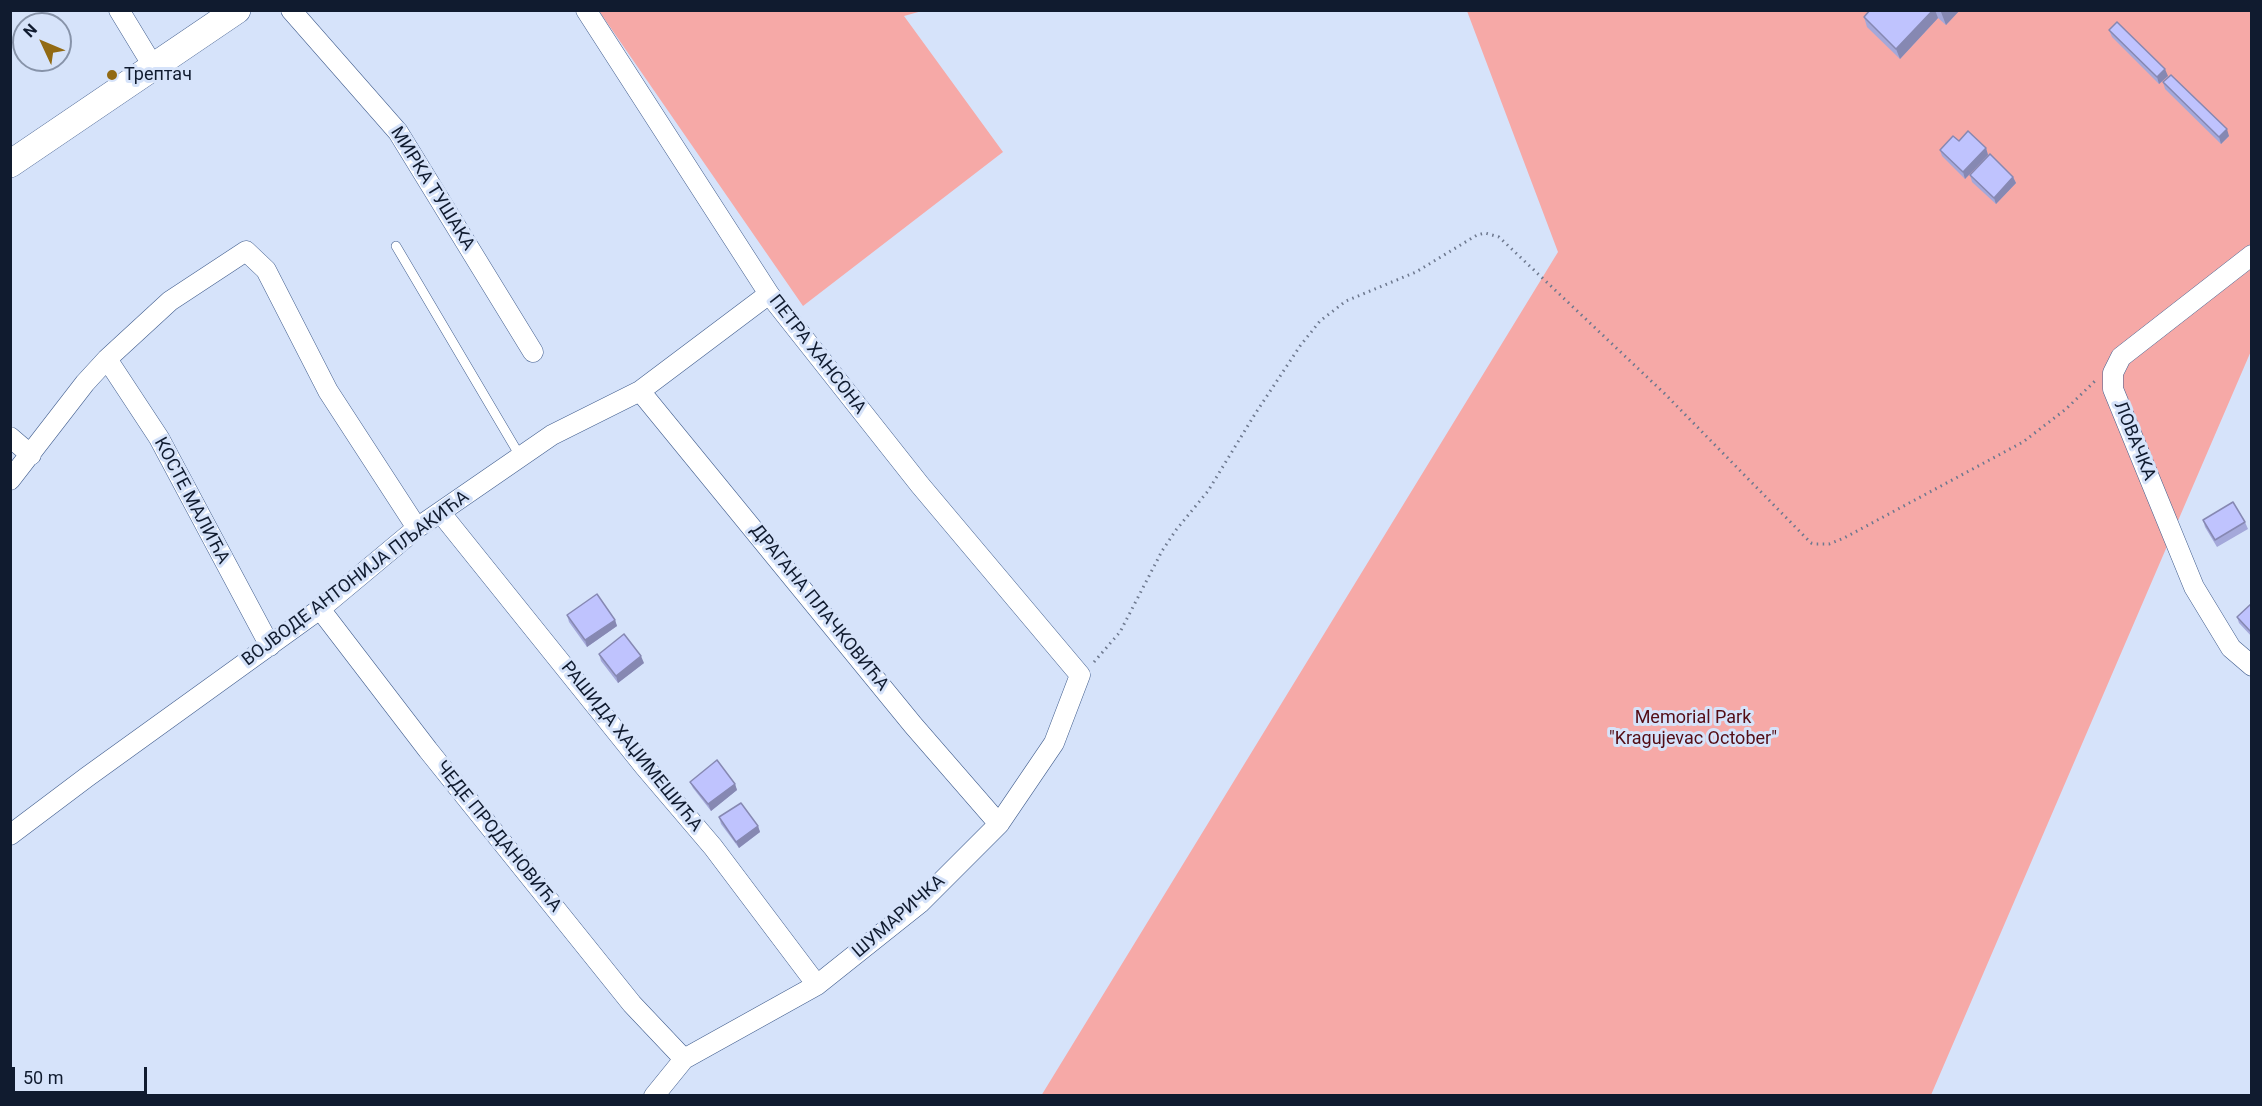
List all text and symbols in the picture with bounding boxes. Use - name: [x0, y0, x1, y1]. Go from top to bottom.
- north arrow: [12, 12, 72, 72]
- text: N: [19, 20, 41, 41]
- place label: Трептач: [124, 64, 192, 86]
- marker: Трептач: [105, 68, 119, 82]
- street label: МИРКА ТУШАКА: [385, 123, 479, 255]
- street label: ПЕТРА ХАНСОНА: [764, 291, 870, 419]
- street label: ЛОВАЧКА: [2108, 398, 2160, 484]
- street label: КОСТЕ МАЛИЋА: [149, 434, 233, 568]
- street label: ВОЈВОДЕ АНТОНИЈА ПЉАКИЋА: [238, 487, 474, 671]
- street label: ДРАГАНА ПЛАЧКОВИЋА: [745, 520, 893, 696]
- street label: РАШИДА ХАЏИМЕШИЋА: [556, 658, 706, 836]
- park label: Memorial Park "Kragujevac October": [1609, 707, 1777, 750]
- street label: ЧЕДЕ ПРОДАНОВИЋА: [430, 757, 566, 917]
- street label: ШУМАРИЧКА: [848, 871, 950, 963]
- scale bar: [15, 1055, 150, 1093]
- text: 50 m: [23, 1067, 63, 1088]

